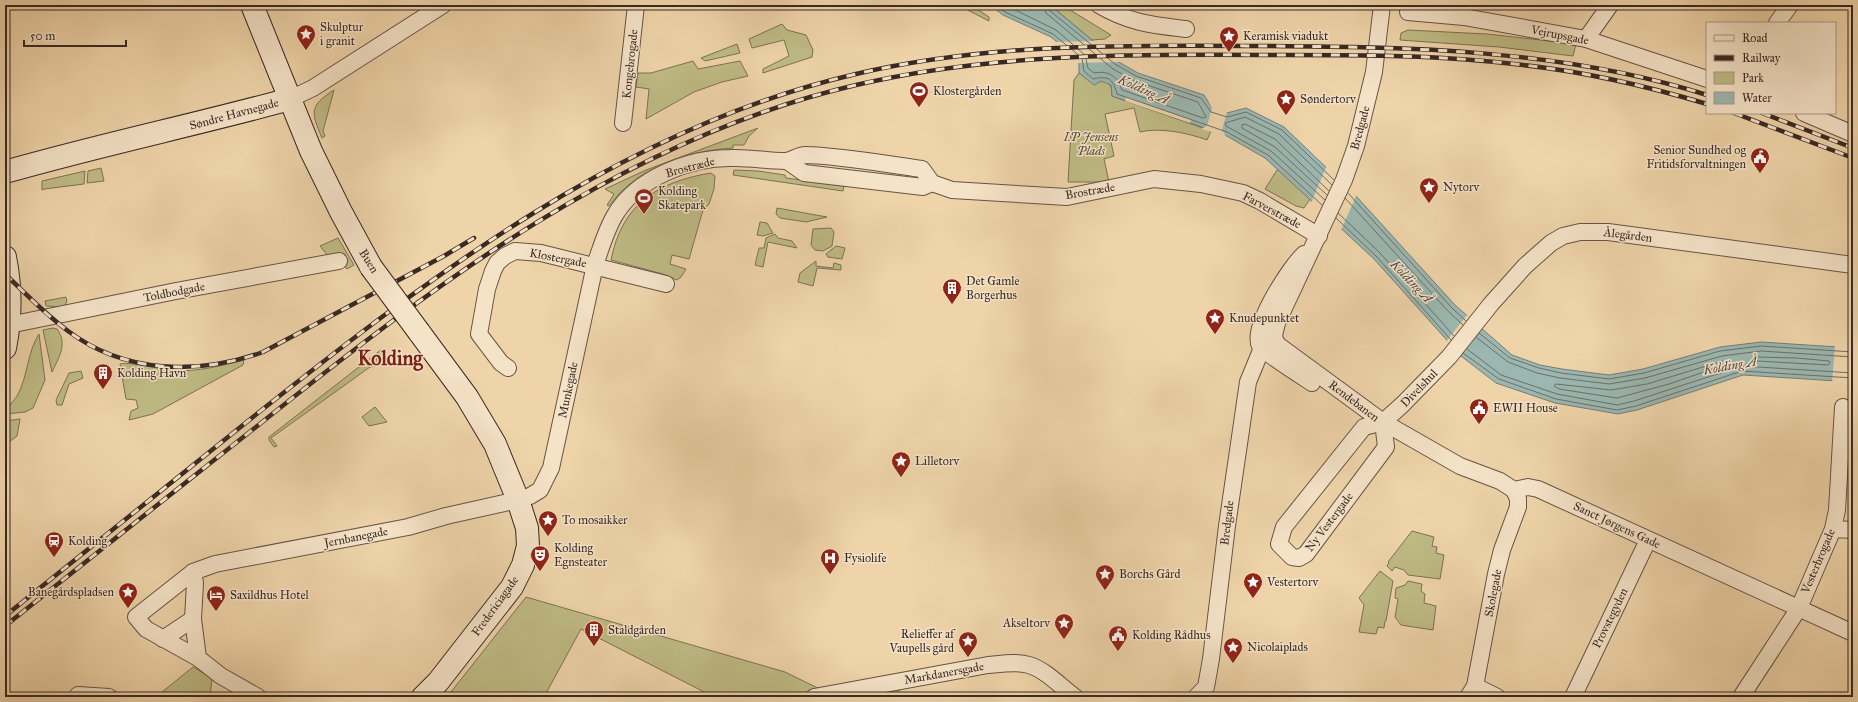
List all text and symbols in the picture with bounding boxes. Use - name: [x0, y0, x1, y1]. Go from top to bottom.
- place label: Skulptur i granit: [320, 20, 364, 49]
- scale bar: [24, 22, 126, 48]
- street label: Vejrupsgade: [1529, 22, 1590, 48]
- legend: [1706, 22, 1836, 114]
- place icon: Skulptur i granit: [295, 23, 317, 51]
- place icon: Keramisk viadukt: [1218, 25, 1240, 53]
- text: 50 m: [30, 29, 55, 43]
- street label: Kongebrogade: [619, 29, 642, 99]
- place label: Keramisk viadukt: [1243, 29, 1329, 43]
- text: Road: [1742, 31, 1768, 45]
- text: Railway: [1742, 51, 1781, 65]
- water label: Kolding Å: [1115, 70, 1173, 109]
- text: Park: [1742, 71, 1764, 85]
- sports icon: Klostergården: [908, 80, 930, 108]
- place label: Klostergården: [933, 84, 1002, 99]
- place icon: Søndertorv: [1275, 88, 1297, 116]
- text: Water: [1742, 91, 1772, 105]
- place label: Søndertorv: [1300, 92, 1357, 106]
- street label: Søndre Havnegade: [188, 95, 280, 134]
- street label: Bredgade: [1347, 104, 1374, 152]
- park label: I.P Jensens Plads: [1063, 130, 1119, 158]
- place label: Senior Sundhed og Fritidsforvaltningen: [1646, 143, 1747, 172]
- public building icon: Senior Sundhed og Fritidsforvaltningen: [1749, 146, 1771, 174]
- street label: Brostræde: [664, 154, 716, 180]
- place icon: Nytorv: [1418, 176, 1440, 204]
- street label: Brostræde: [1064, 180, 1116, 202]
- place label: Nytorv: [1443, 180, 1481, 194]
- place label: Kolding Skatepark: [658, 184, 706, 212]
- sports icon: Kolding Skatepark: [633, 187, 655, 215]
- street label: Farverstræde: [1240, 189, 1304, 231]
- street label: Ålegården: [1602, 224, 1654, 246]
- street label: Buen: [356, 246, 382, 276]
- street label: Klostergade: [528, 246, 588, 271]
- water label: Kolding Å: [1386, 255, 1437, 307]
- place label: Det Gamle Borgerhus: [966, 274, 1019, 303]
- building icon: Det Gamle Borgerhus: [941, 277, 963, 305]
- street label: Toldbodgade: [142, 279, 206, 306]
- place icon: Knudepunktet: [1204, 307, 1226, 335]
- place label: Knudepunktet: [1229, 311, 1300, 325]
- district label: Kolding: [357, 346, 423, 371]
- water label: Kolding Å: [1701, 352, 1759, 379]
- street label: Munkegade: [555, 361, 582, 420]
- building icon: Kolding Havn: [92, 362, 114, 390]
- place label: Kolding Havn: [117, 366, 187, 381]
- street label: Divelshul: [1398, 366, 1441, 410]
- street label: Rendebanen: [1326, 377, 1382, 425]
- public building icon: EWII House: [1468, 397, 1490, 425]
- place label: EWII House: [1493, 401, 1558, 415]
- place icon: Lilletorv: [890, 450, 912, 478]
- place label: Lilletorv: [915, 454, 961, 468]
- street label: Ny Vestergade: [1302, 490, 1357, 555]
- street label: Sanct Jørgens Gade: [1571, 499, 1663, 552]
- street label: Bredgade: [1217, 500, 1238, 546]
- place icon: To mosaikker: [537, 509, 559, 537]
- place label: To mosaikker: [562, 513, 628, 527]
- street label: Jernbanegade: [321, 524, 389, 551]
- street label: Vesterbrogade: [1798, 527, 1839, 597]
- station icon: Kolding: [43, 530, 65, 558]
- place label: Kolding: [68, 534, 107, 549]
- place label: Kolding Egnsteater: [554, 541, 608, 570]
- theatre icon: Kolding Egnsteater: [529, 544, 551, 572]
- hospital icon: Fysiolife: [819, 547, 841, 575]
- place label: Fysiolife: [844, 551, 887, 565]
- place icon: Borchs Gård: [1094, 563, 1116, 591]
- place label: Borchs Gård: [1119, 567, 1180, 581]
- street label: Skolegade: [1482, 568, 1505, 618]
- place icon: Vestertorv: [1242, 571, 1264, 599]
- street label: Fredericiagade: [469, 573, 522, 639]
- place label: Vestertorv: [1266, 575, 1320, 589]
- place icon: Banegårdspladsen: [117, 581, 139, 609]
- hotel icon: Saxildhus Hotel: [205, 584, 227, 612]
- place label: Banegårdspladsen: [28, 585, 114, 600]
- street label: Provstegyden: [1589, 585, 1632, 651]
- place label: Saxildhus Hotel: [230, 588, 309, 602]
- place icon: Akseltorv: [1053, 612, 1075, 640]
- place label: Akseltorv: [1002, 616, 1051, 630]
- building icon: Staldgården: [583, 619, 605, 647]
- place label: Staldgården: [608, 623, 667, 638]
- public building icon: Kolding Rådhus: [1107, 624, 1129, 652]
- place label: Relieffer af Vaupells gård: [889, 627, 956, 656]
- place label: Kolding Rådhus: [1132, 628, 1211, 643]
- place icon: Relieffer af Vaupells gård: [957, 630, 979, 658]
- place icon: Nicolaiplads: [1222, 636, 1244, 664]
- place label: Nicolaiplads: [1247, 640, 1308, 654]
- street label: Markdanersgade: [903, 659, 985, 688]

